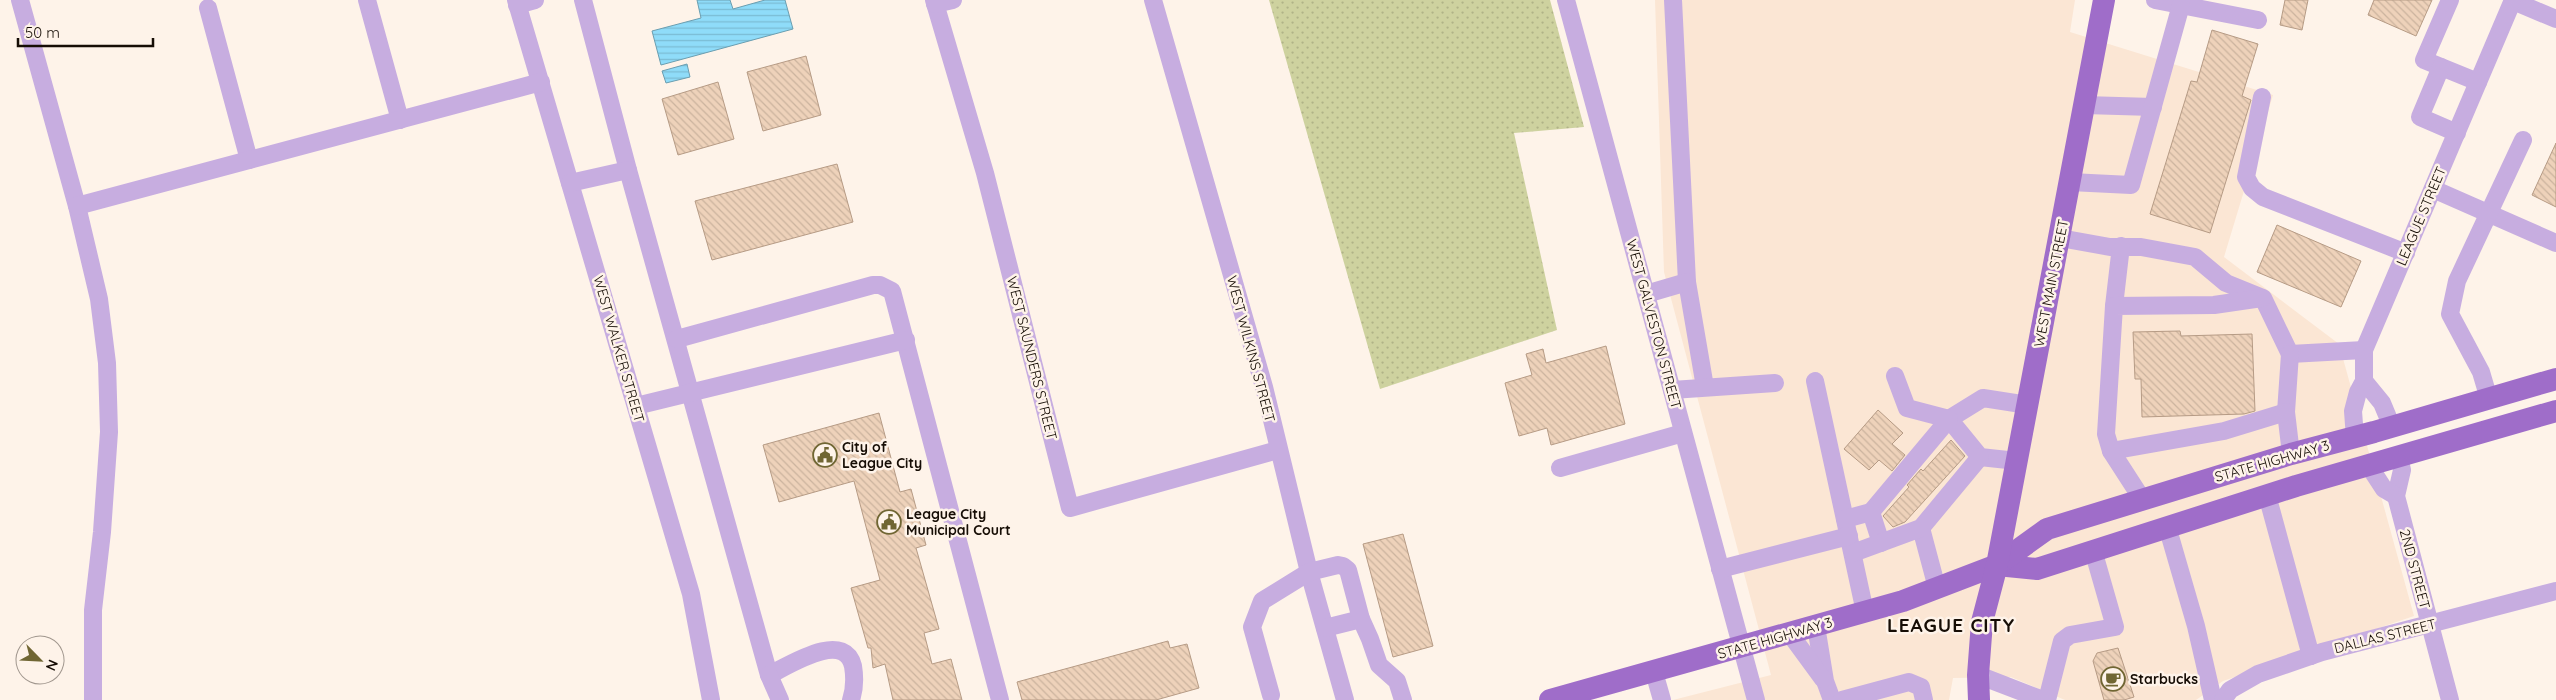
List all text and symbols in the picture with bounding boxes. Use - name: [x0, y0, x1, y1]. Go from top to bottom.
- scale bar: [18, 15, 152, 47]
- text: 50 m: [25, 23, 60, 42]
- street label: LEAGUE STREET: [2392, 164, 2450, 268]
- street label: WEST MAIN STREET: [2030, 218, 2072, 348]
- street label: WEST GALVESTON STREET: [1623, 237, 1685, 411]
- street label: WEST WALKER STREET: [589, 273, 649, 425]
- street label: WEST SAUNDERS STREET: [1003, 274, 1061, 442]
- street label: WEST WILKINS STREET: [1223, 274, 1279, 424]
- street label: STATE HIGHWAY 3: [2213, 436, 2331, 486]
- place label: City of League City: [842, 438, 922, 472]
- public building icon: City of League City: [812, 442, 838, 468]
- place label: League City Municipal Court: [906, 505, 1011, 539]
- public building icon: League City Municipal Court: [876, 509, 902, 535]
- street label: 2ND STREET: [2396, 527, 2434, 611]
- street label: STATE HIGHWAY 3: [1716, 613, 1834, 663]
- district label: LEAGUE CITY: [1887, 613, 2015, 637]
- street label: DALLAS STREET: [2332, 615, 2438, 657]
- north arrow: [15, 635, 65, 685]
- text: N: [42, 657, 62, 674]
- cafe icon: Starbucks: [2100, 666, 2126, 692]
- place label: Starbucks: [2130, 670, 2198, 688]

